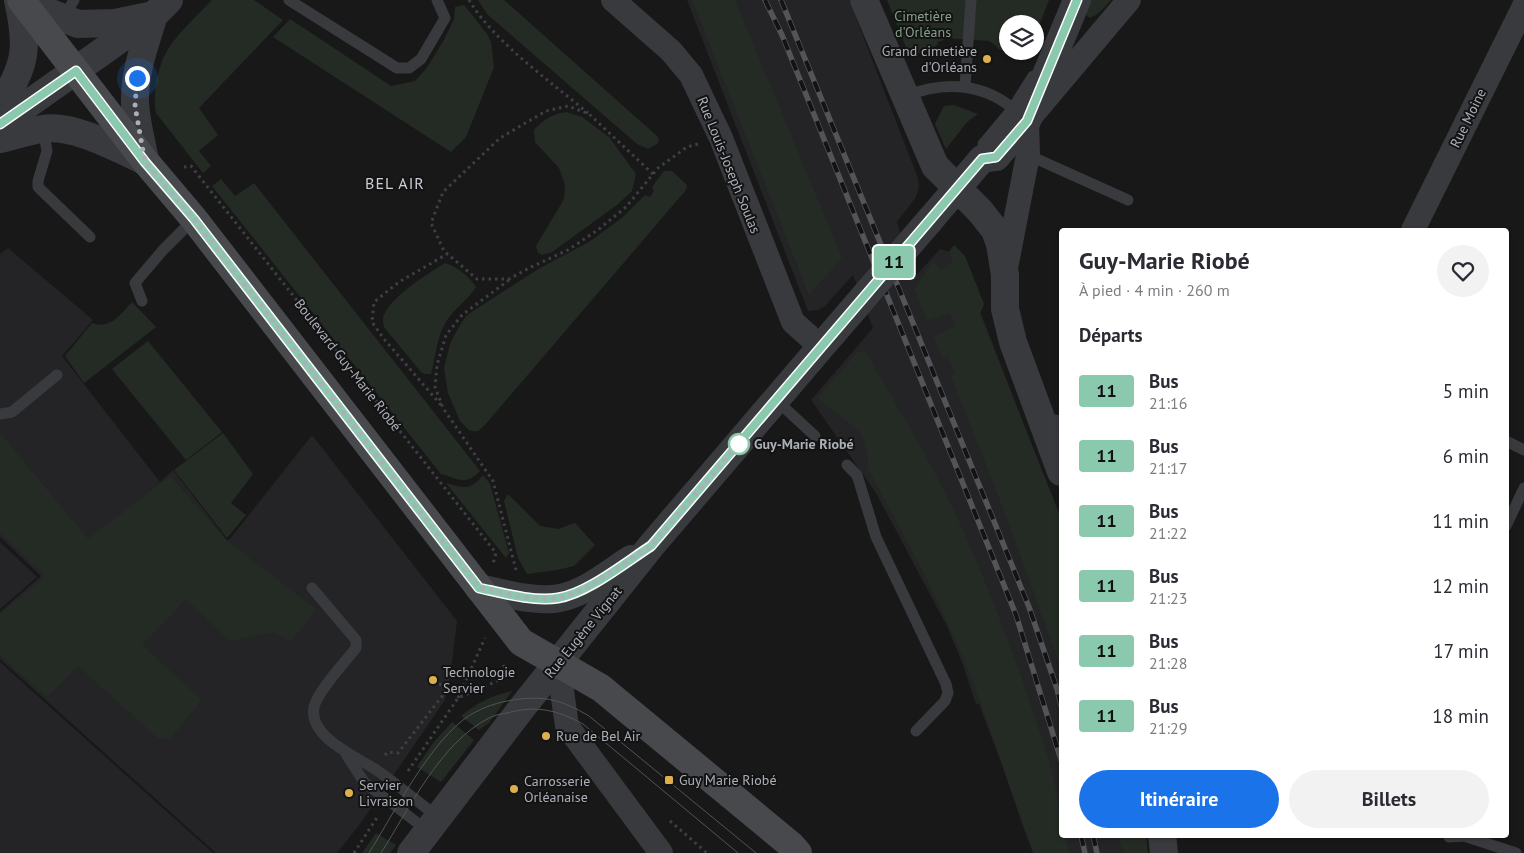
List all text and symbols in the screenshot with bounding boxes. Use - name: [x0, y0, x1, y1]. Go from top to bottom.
- park label: Cimetière d'Orléans: [894, 7, 952, 41]
- map controls: [999, 15, 1044, 60]
- button: layers: [999, 15, 1044, 60]
- place label: Grand cimetière d'Orléans: [882, 42, 977, 76]
- marker: Grand cimetière d'Orléans: [981, 53, 993, 65]
- your location: [125, 66, 150, 91]
- street label: Rue Moine: [1446, 85, 1490, 151]
- street label: Rue Louis-Joseph Soulas: [693, 94, 765, 236]
- district label: BEL AIR: [365, 173, 425, 193]
- text: Guy-Marie Riobé: [1079, 245, 1250, 276]
- button: heart: [1437, 245, 1489, 297]
- line badge: 11: [872, 246, 916, 278]
- text: 11: [884, 250, 904, 273]
- text: À pied · 4 min · 260 m: [1079, 280, 1230, 300]
- street label: Boulevard Guy-Marie Riobé: [291, 295, 405, 435]
- text: Départs: [1079, 323, 1143, 347]
- text: Bus: [1149, 369, 1178, 393]
- text: 11: [1096, 379, 1117, 402]
- text: 5 min: [1443, 379, 1489, 403]
- text: 21:16: [1149, 393, 1187, 413]
- marker: Guy-Marie Riobé: [728, 433, 750, 455]
- text: Bus: [1149, 434, 1178, 458]
- place label: Guy-Marie Riobé: [754, 435, 854, 453]
- text: 11: [1096, 444, 1117, 467]
- text: 6 min: [1443, 444, 1489, 468]
- text: 21:17: [1149, 458, 1187, 478]
- text: Bus: [1149, 499, 1178, 523]
- text: 11: [1096, 509, 1117, 532]
- text: 11 min: [1432, 509, 1489, 533]
- text: 21:22: [1149, 523, 1187, 543]
- text: Bus: [1149, 564, 1178, 588]
- text: 11: [1096, 574, 1117, 597]
- text: 12 min: [1432, 574, 1489, 598]
- street label: Rue Eugène Vignat: [540, 582, 626, 682]
- text: 21:23: [1149, 588, 1187, 608]
- text: Bus: [1149, 629, 1178, 653]
- text: 11: [1096, 639, 1117, 662]
- text: 17 min: [1433, 639, 1489, 663]
- text: 21:28: [1149, 653, 1187, 673]
- place label: Technologie Servier: [443, 663, 515, 697]
- marker: Technologie Servier: [427, 674, 439, 686]
- text: Bus: [1149, 694, 1178, 718]
- text: 11: [1096, 704, 1117, 727]
- text: 18 min: [1432, 704, 1489, 728]
- text: 21:29: [1149, 718, 1187, 738]
- place label: Rue de Bel Air: [556, 727, 641, 745]
- marker: Rue de Bel Air: [540, 730, 552, 742]
- button: Itinéraire: [1079, 770, 1279, 828]
- button: Billets: [1289, 770, 1489, 828]
- place label: Guy Marie Riobé: [679, 771, 777, 789]
- place label: Carrosserie Orléanaise: [524, 772, 590, 806]
- marker: Guy Marie Riobé: [663, 774, 675, 786]
- place label: Servier Livraison: [359, 776, 413, 810]
- marker: Carrosserie Orléanaise: [508, 783, 520, 795]
- marker: Servier Livraison: [343, 787, 355, 799]

